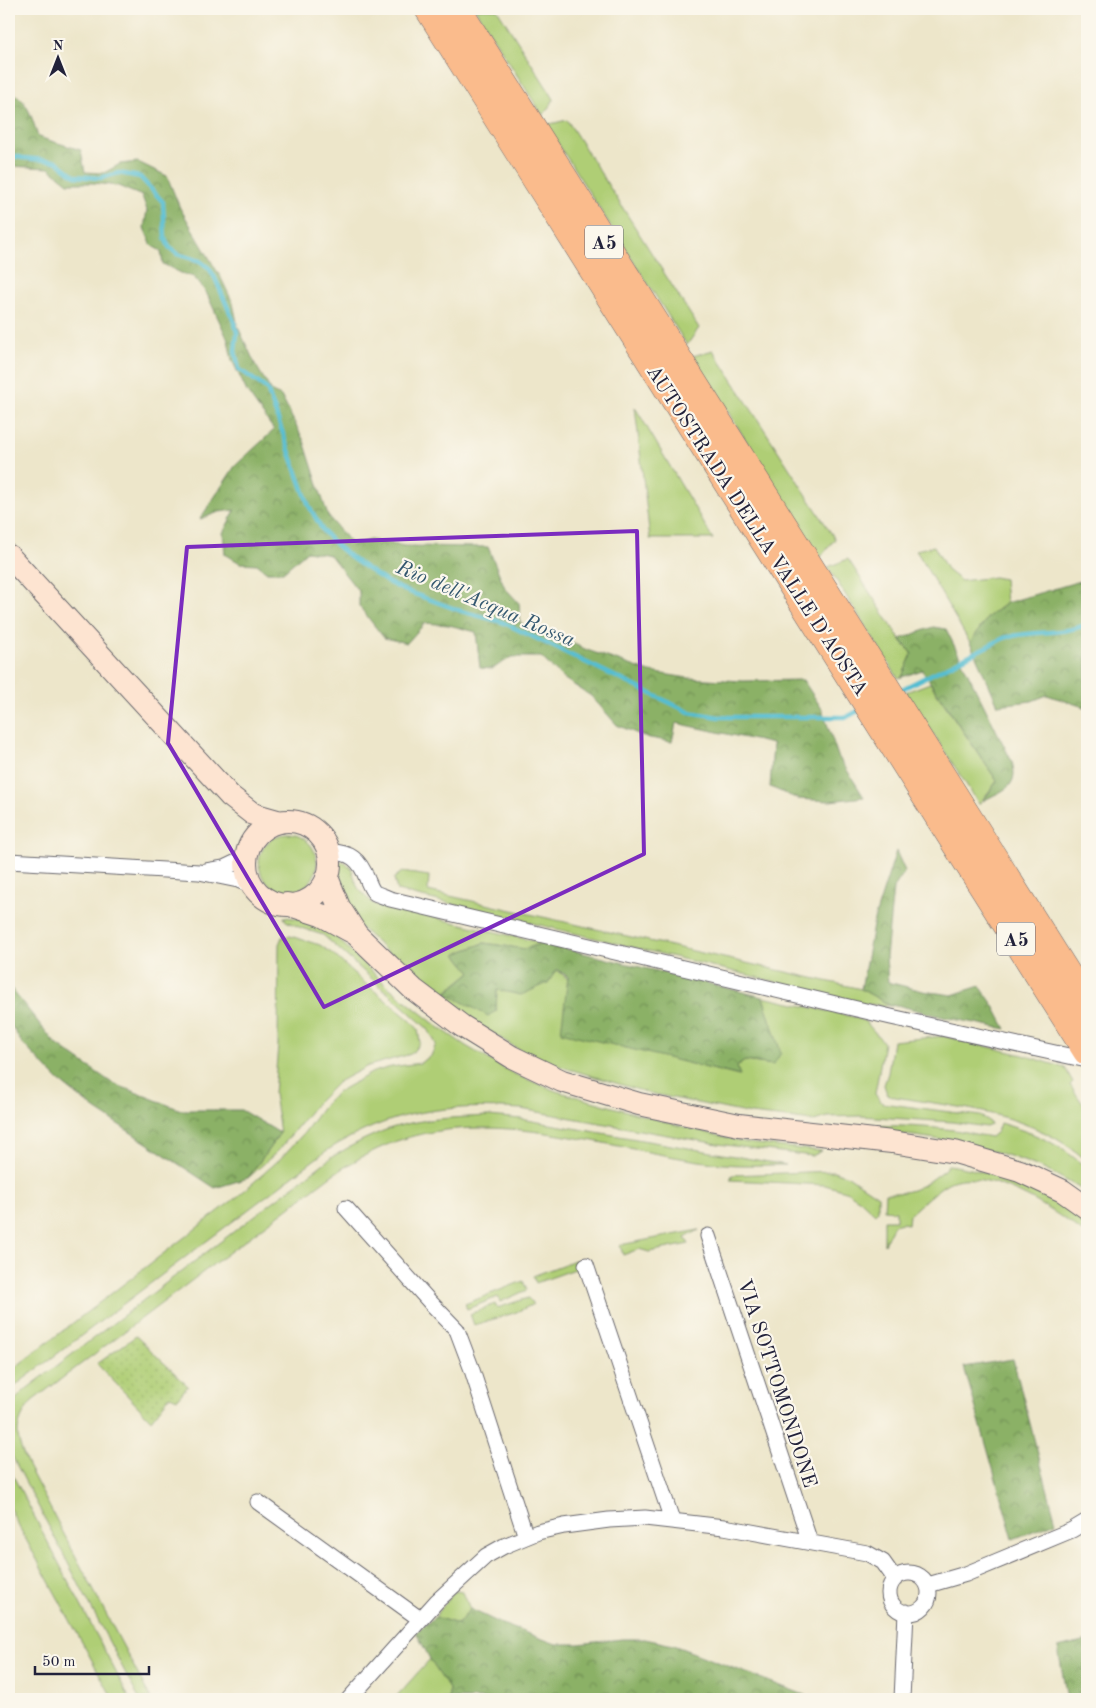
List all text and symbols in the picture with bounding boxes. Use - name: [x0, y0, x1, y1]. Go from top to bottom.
- north arrow: [32, 32, 82, 82]
- text: N: [53, 39, 64, 53]
- road number: A5: [585, 226, 623, 258]
- street label: AUTOSTRADA DELLA VALLE D'AOSTA: [642, 362, 871, 700]
- water label: Rio dell'Acqua Rossa: [392, 557, 578, 652]
- road number: A5: [997, 922, 1035, 956]
- street label: VIA SOTTOMONDONE: [733, 1277, 819, 1490]
- scale bar: [35, 1643, 149, 1675]
- text: 50 m: [42, 1655, 76, 1670]

